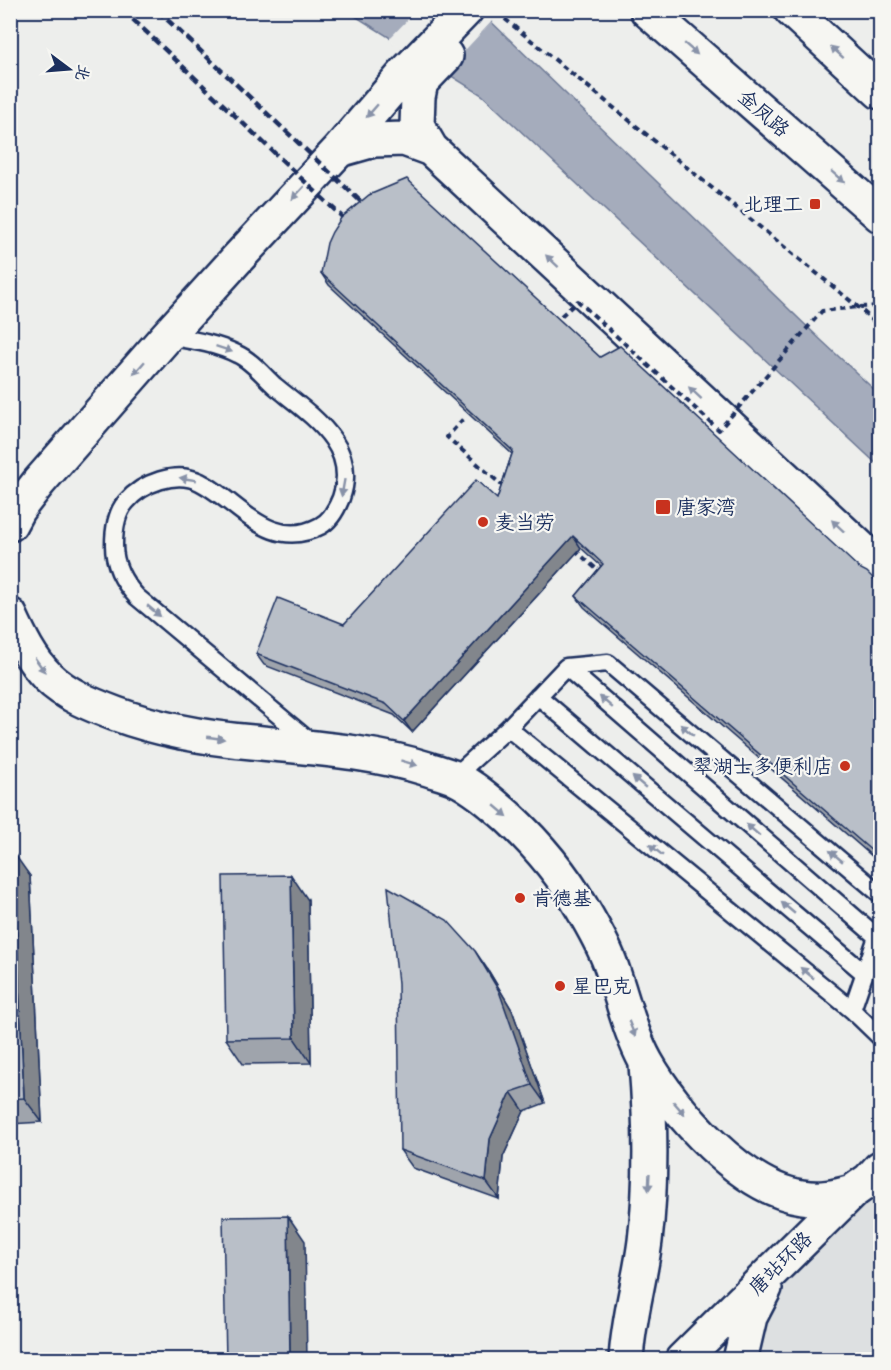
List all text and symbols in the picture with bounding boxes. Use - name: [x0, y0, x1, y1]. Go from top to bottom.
- north arrow: [39, 39, 99, 99]
- one-way arrow: [683, 42, 698, 55]
- one-way arrow: [830, 46, 845, 59]
- text: 北: [72, 63, 95, 84]
- street label: 金凤路: [733, 84, 796, 142]
- one-way arrow: [366, 103, 379, 118]
- one-way arrow: [830, 170, 845, 183]
- one-way arrow: [292, 185, 306, 199]
- place label: 北理工: [743, 191, 803, 216]
- marker: 北理工: [808, 197, 822, 211]
- one-way arrow: [544, 254, 559, 268]
- one-way arrow: [215, 345, 233, 355]
- one-way arrow: [133, 360, 146, 375]
- one-way arrow: [687, 386, 702, 400]
- one-way arrow: [178, 475, 197, 484]
- one-way arrow: [338, 479, 347, 498]
- place label: 唐家湾: [676, 494, 736, 519]
- marker: 唐家湾: [654, 498, 672, 516]
- place label: 麦当劳: [495, 509, 555, 534]
- marker: 麦当劳: [476, 515, 490, 529]
- one-way arrow: [830, 519, 845, 533]
- one-way arrow: [146, 604, 161, 617]
- one-way arrow: [33, 658, 45, 673]
- one-way arrow: [599, 696, 614, 709]
- one-way arrow: [680, 724, 695, 737]
- one-way arrow: [206, 733, 225, 742]
- place label: 翠湖士多便利店: [693, 753, 833, 778]
- one-way arrow: [400, 759, 418, 768]
- marker: 翠湖士多便利店: [838, 759, 852, 773]
- one-way arrow: [632, 776, 647, 789]
- one-way arrow: [493, 805, 509, 818]
- one-way arrow: [746, 824, 761, 837]
- one-way arrow: [648, 843, 664, 856]
- one-way arrow: [829, 850, 844, 863]
- place label: 肯德基: [532, 885, 592, 910]
- marker: 肯德基: [513, 891, 527, 905]
- one-way arrow: [781, 902, 796, 915]
- one-way arrow: [800, 967, 815, 980]
- place label: 星巴克: [572, 973, 632, 998]
- marker: 星巴克: [553, 979, 567, 993]
- one-way arrow: [628, 1020, 638, 1038]
- one-way arrow: [672, 1100, 685, 1115]
- one-way arrow: [645, 1172, 654, 1191]
- street label: 唐站环路: [743, 1225, 817, 1300]

